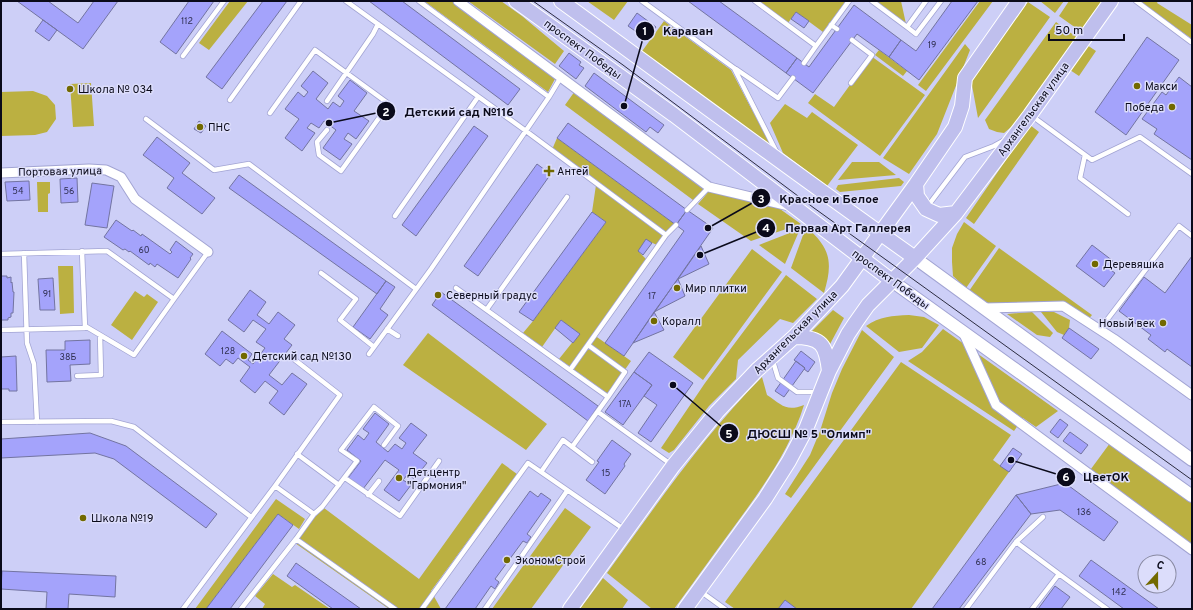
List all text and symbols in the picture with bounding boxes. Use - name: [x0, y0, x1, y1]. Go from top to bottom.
- house number: 112: [181, 16, 193, 27]
- scale bar: [1049, 16, 1124, 42]
- street label: проспект Победы: [541, 17, 624, 83]
- callout: Караван: [635, 19, 721, 43]
- text: 50 m: [1055, 23, 1083, 39]
- text: 1: [643, 24, 647, 40]
- text: Караван: [663, 24, 713, 40]
- house number: 19: [928, 40, 936, 51]
- street label: Архангельская улица: [995, 60, 1073, 159]
- place label: Макси: [1145, 80, 1178, 94]
- marker: Макси: [1132, 81, 1142, 91]
- place label: Школа № 034: [78, 83, 153, 97]
- marker: Школа № 034: [65, 84, 75, 94]
- callout: Детский сад №116: [376, 99, 521, 123]
- place label: Победа: [1125, 101, 1164, 115]
- marker: Победа: [1167, 102, 1177, 112]
- text: 2: [382, 105, 390, 121]
- text: Детский сад №116: [404, 105, 514, 121]
- place label: ПНС: [208, 121, 230, 135]
- marker: ПНС: [195, 122, 205, 132]
- street label: Портовая улица: [18, 164, 102, 180]
- place label: Антей: [557, 165, 589, 179]
- marker: Антей: [544, 166, 554, 176]
- house number: 54: [12, 186, 24, 197]
- house number: 56: [64, 186, 74, 197]
- callout: Красное и Белое: [751, 186, 887, 210]
- text: 3: [757, 192, 765, 208]
- text: Красное и Белое: [779, 192, 879, 208]
- callout: Первая Арт Галлерея: [756, 216, 919, 240]
- text: 4: [762, 221, 770, 237]
- text: Первая Арт Галлерея: [785, 221, 911, 237]
- house number: 60: [138, 245, 150, 256]
- street label: проспект Победы: [849, 247, 932, 313]
- place label: Деревяшка: [1103, 258, 1164, 272]
- marker: Деревяшка: [1090, 259, 1100, 269]
- place label: Мир плитки: [685, 282, 747, 296]
- marker: Мир плитки: [672, 283, 682, 293]
- street label: Архангельская улица: [751, 288, 841, 378]
- house number: 91: [43, 289, 51, 300]
- place label: Северный градус: [446, 289, 537, 303]
- marker: Северный градус: [433, 290, 443, 300]
- house number: 17: [648, 291, 656, 302]
- place label: Коралл: [662, 315, 701, 329]
- marker: Коралл: [649, 316, 659, 326]
- place label: Новый век: [1099, 317, 1155, 331]
- marker: Новый век: [1158, 318, 1168, 328]
- house number: 128: [221, 346, 235, 357]
- place label: Детский сад №130: [252, 350, 352, 364]
- marker: Детский сад №130: [239, 351, 249, 361]
- house number: 38Б: [60, 352, 76, 363]
- house number: 17А: [618, 399, 632, 410]
- callout: ДЮСШ № 5 "Олимп": [719, 421, 879, 445]
- text: 5: [725, 427, 733, 443]
- text: ДЮСШ № 5 "Олимп": [747, 427, 871, 443]
- callout: ЦветОК: [1056, 465, 1137, 489]
- place label: Дет.центр "Гармония": [407, 466, 466, 493]
- house number: 15: [602, 468, 610, 479]
- text: 6: [1062, 470, 1070, 486]
- text: ЦветОК: [1083, 470, 1129, 486]
- marker: Дет.центр "Гармония": [394, 473, 404, 483]
- house number: 136: [1077, 507, 1091, 518]
- place label: Школа №19: [91, 512, 154, 526]
- marker: Школа №19: [78, 513, 88, 523]
- place label: ЭкономСтрой: [515, 554, 586, 568]
- north arrow: [1137, 554, 1177, 594]
- marker: ЭкономСтрой: [502, 555, 512, 565]
- house number: 68: [976, 557, 986, 568]
- text: С: [1154, 558, 1166, 573]
- house number: 142: [1112, 587, 1126, 598]

